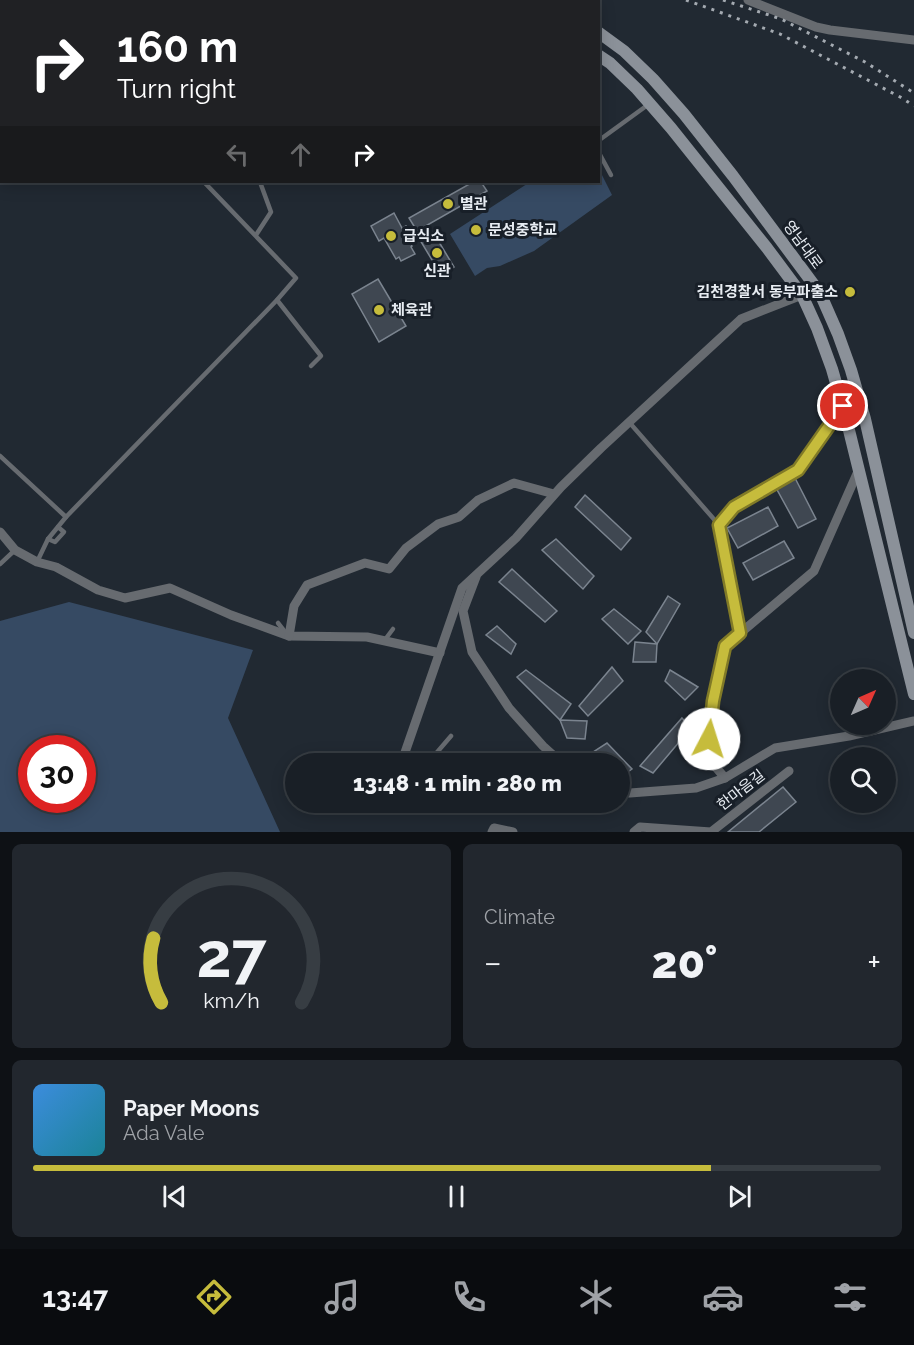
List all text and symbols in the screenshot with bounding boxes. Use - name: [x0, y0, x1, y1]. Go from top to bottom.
- text: 160 m: [117, 23, 238, 72]
- icon: right: [18, 24, 96, 102]
- text: Turn right: [117, 73, 236, 104]
- icon: left: [221, 138, 254, 171]
- icon: ahead: [284, 138, 317, 171]
- icon: right: [347, 138, 380, 171]
- place label: 별관: [460, 195, 488, 213]
- marker: 별관: [441, 197, 455, 211]
- street label: 영남대로: [779, 217, 827, 273]
- place label: 문성중학교: [488, 221, 557, 239]
- marker: 문성중학교: [469, 223, 483, 237]
- place label: 급식소: [403, 227, 445, 245]
- marker: 급식소: [384, 229, 398, 243]
- marker: 신관: [430, 246, 444, 260]
- place label: 신관: [423, 262, 451, 280]
- place label: 김천경찰서 동부파출소: [696, 283, 838, 301]
- marker: 김천경찰서 동부파출소: [843, 285, 857, 299]
- place label: 체육관: [391, 301, 433, 319]
- marker: 체육관: [372, 303, 386, 317]
- pin: [817, 380, 868, 431]
- icon: arrive: [826, 389, 859, 422]
- north arrow: [830, 669, 896, 735]
- map controls: [830, 669, 896, 813]
- position arrow: [677, 707, 741, 771]
- speed limit sign: 30: [18, 735, 96, 813]
- button: search: [830, 747, 896, 813]
- street label: 한마음길: [714, 766, 768, 814]
- text: 13:48 · 1 min · 280 m: [353, 770, 562, 796]
- text: Climate: [484, 905, 555, 929]
- text: 27: [196, 918, 268, 992]
- text: 20°: [651, 936, 718, 989]
- text: −: [484, 943, 502, 982]
- text: +: [867, 943, 881, 982]
- text: km/h: [203, 988, 260, 1013]
- text: Paper Moons: [123, 1095, 259, 1121]
- text: Ada Vale: [123, 1121, 205, 1145]
- icon: previous: [158, 1180, 191, 1213]
- icon: pause: [440, 1180, 473, 1213]
- icon: next: [723, 1180, 756, 1213]
- icon: directions: [193, 1276, 235, 1318]
- icon: music: [321, 1276, 363, 1318]
- icon: phone: [448, 1276, 490, 1318]
- icon: climate: [575, 1276, 617, 1318]
- icon: car: [702, 1276, 744, 1318]
- icon: filters: [829, 1276, 871, 1318]
- text: 13:47: [43, 1282, 108, 1313]

